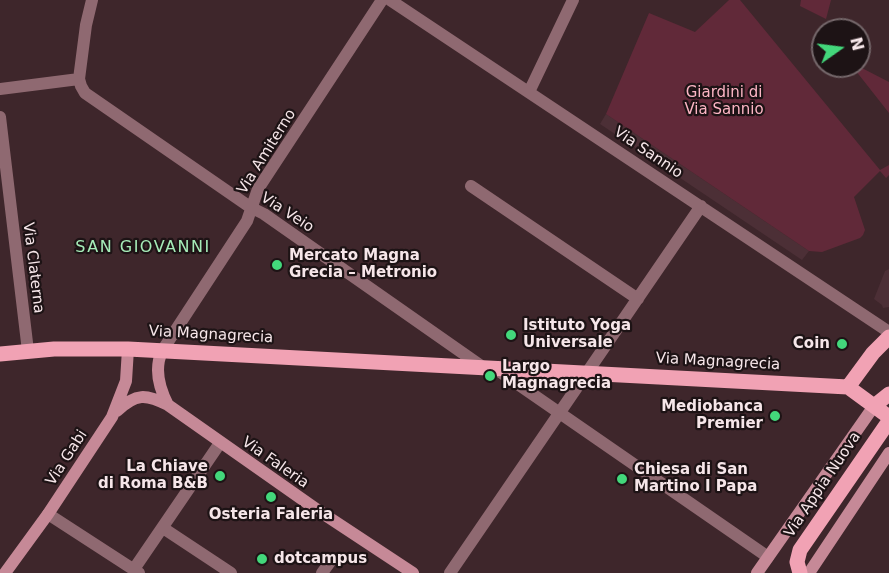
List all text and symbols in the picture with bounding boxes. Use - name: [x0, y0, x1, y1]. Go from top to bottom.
- north arrow: [811, 18, 871, 78]
- text: N: [846, 35, 868, 53]
- park label: Giardini di Via Sannio: [684, 84, 764, 119]
- street label: Via Amiterno: [234, 106, 300, 198]
- street label: Via Sannio: [610, 123, 686, 183]
- street label: Via Veio: [257, 189, 317, 237]
- street label: Via Claterna: [18, 221, 48, 315]
- district label: SAN GIOVANNI: [75, 238, 211, 258]
- place label: Mercato Magna Grecia – Metronio: [289, 247, 437, 282]
- marker: Mercato Magna Grecia – Metronio: [270, 258, 284, 272]
- place label: Istituto Yoga Universale: [523, 317, 631, 352]
- street label: Via Magnagrecia: [148, 323, 274, 347]
- marker: Istituto Yoga Universale: [504, 328, 518, 342]
- place label: Coin: [793, 335, 830, 353]
- marker: Coin: [835, 337, 849, 351]
- street label: Via Magnagrecia: [655, 350, 781, 374]
- place label: Largo Magnagrecia: [502, 358, 611, 393]
- marker: Largo Magnagrecia: [483, 369, 497, 383]
- place label: Mediobanca Premier: [661, 398, 763, 433]
- marker: Mediobanca Premier: [768, 409, 782, 423]
- street label: Via Gabi: [42, 427, 92, 489]
- street label: Via Appia Nuova: [781, 429, 865, 541]
- street label: Via Faleria: [238, 433, 312, 493]
- place label: La Chiave di Roma B&B: [98, 458, 208, 493]
- place label: Chiesa di San Martino I Papa: [634, 461, 757, 496]
- marker: La Chiave di Roma B&B: [213, 469, 227, 483]
- marker: Chiesa di San Martino I Papa: [615, 472, 629, 486]
- marker: Osteria Faleria: [264, 490, 278, 504]
- place label: Osteria Faleria: [209, 506, 333, 524]
- place label: dotcampus: [274, 550, 367, 568]
- marker: dotcampus: [255, 552, 269, 566]

